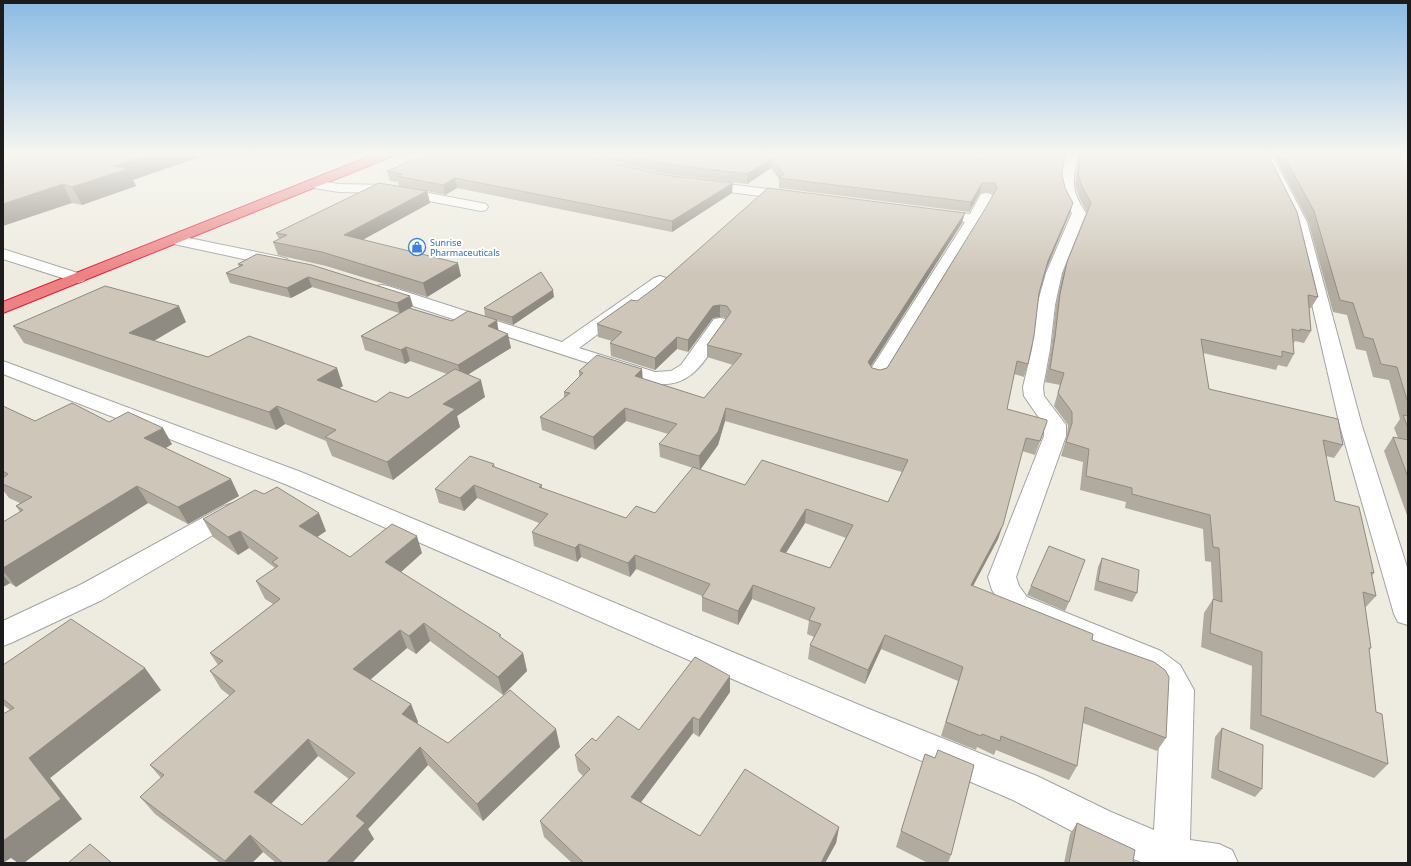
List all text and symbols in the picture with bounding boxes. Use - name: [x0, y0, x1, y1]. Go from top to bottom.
- place label: Sunrise Pharmaceuticals: [430, 236, 500, 259]
- shop icon: Sunrise Pharmaceuticals: [407, 237, 427, 257]

